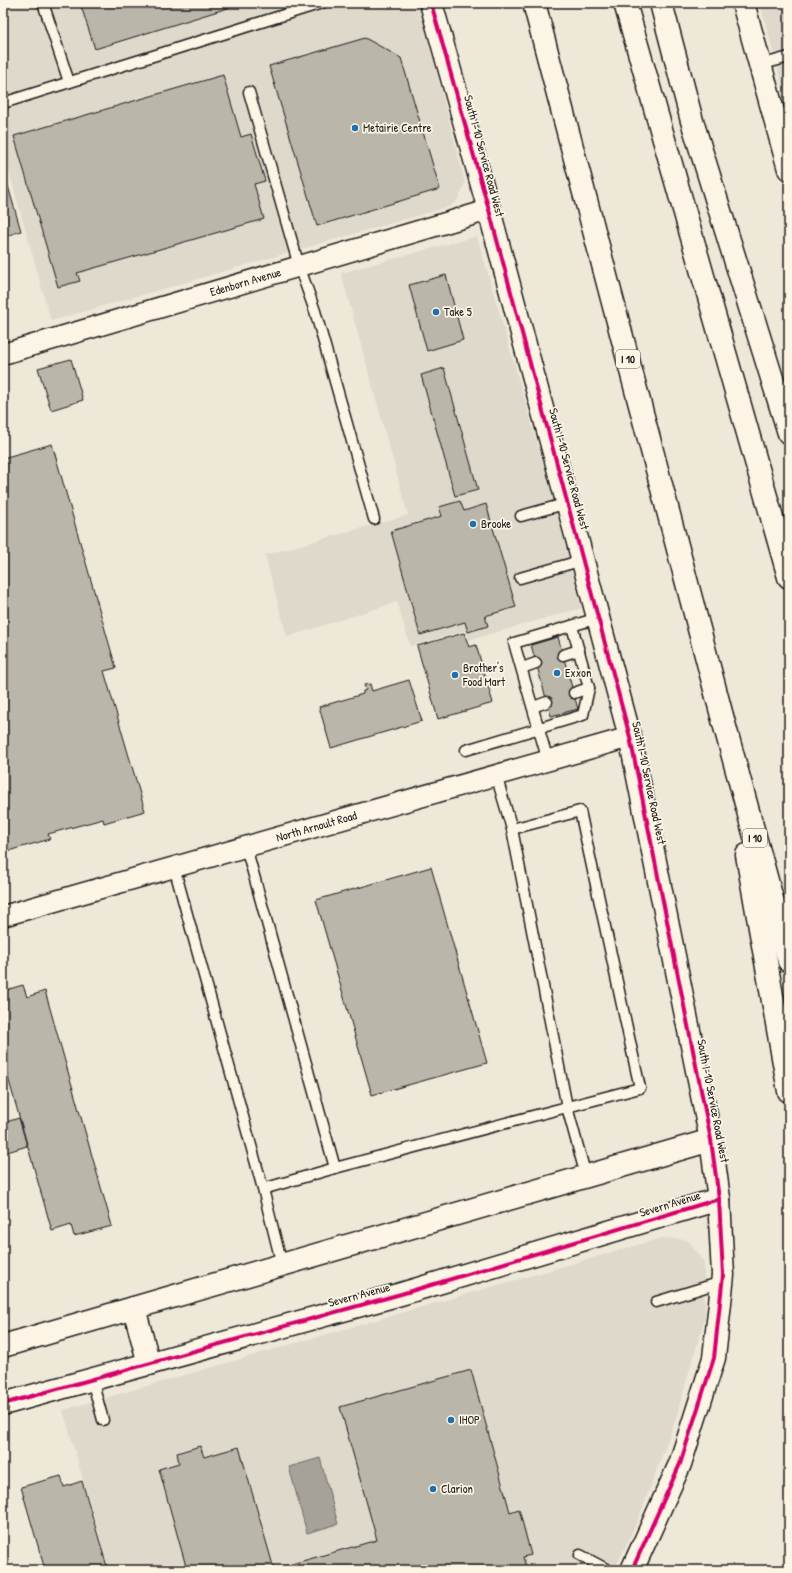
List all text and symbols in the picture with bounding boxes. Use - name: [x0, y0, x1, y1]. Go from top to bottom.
- street label: South I-10 Service Road West: [460, 93, 509, 219]
- place label: Metairie Centre: [363, 119, 432, 136]
- marker: Metairie Centre: [350, 123, 360, 133]
- street label: Edenborn Avenue: [208, 263, 283, 300]
- place label: Take 5: [444, 303, 472, 320]
- marker: Take 5: [431, 307, 441, 317]
- road number: I 10: [616, 350, 640, 368]
- street label: South I-10 Service Road West: [545, 406, 594, 532]
- place label: Brooke: [481, 515, 511, 532]
- marker: Brooke: [468, 519, 478, 529]
- place label: Brother's Food Mart: [462, 659, 506, 690]
- place label: Exxon: [565, 664, 591, 681]
- marker: Exxon: [552, 668, 562, 678]
- marker: Brother's Food Mart: [450, 670, 460, 680]
- street label: South I-10 Service Road West: [628, 720, 671, 847]
- street label: North Arnoult Road: [274, 806, 359, 846]
- road number: I 10: [743, 829, 767, 847]
- street label: South I-10 Service Road West: [693, 1038, 734, 1165]
- street label: Severn Avenue: [637, 1186, 703, 1221]
- street label: Severn Avenue: [326, 1278, 392, 1311]
- place label: IHOP: [459, 1411, 480, 1428]
- marker: IHOP: [446, 1415, 456, 1425]
- place label: Clarion: [441, 1480, 473, 1497]
- marker: Clarion: [428, 1484, 438, 1494]

